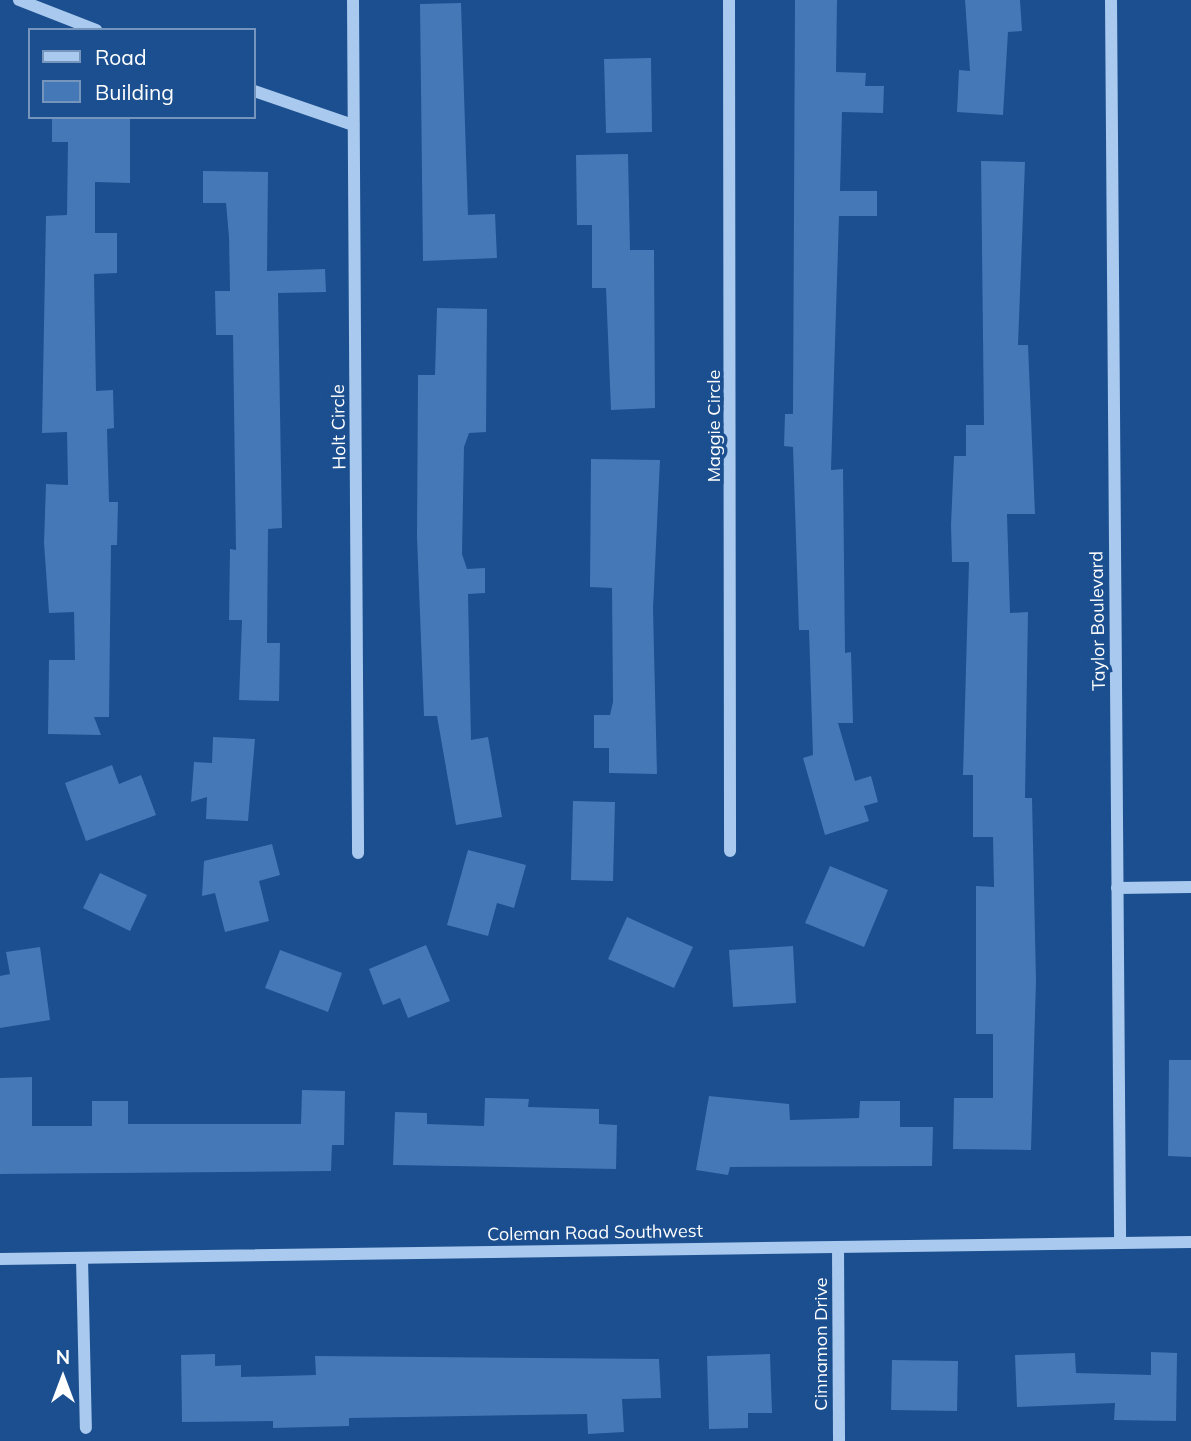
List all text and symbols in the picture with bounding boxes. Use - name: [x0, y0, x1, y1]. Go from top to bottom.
- legend: [28, 28, 256, 119]
- text: Road: [95, 44, 146, 70]
- text: Building: [95, 79, 174, 105]
- street label: Maggie Circle: [703, 370, 725, 482]
- street label: Holt Circle: [327, 384, 351, 470]
- street label: Taylor Boulevard: [1086, 551, 1110, 691]
- street label: Coleman Road Southwest: [487, 1220, 703, 1246]
- street label: Cinnamon Drive: [810, 1277, 832, 1411]
- north arrow: [28, 1343, 98, 1413]
- text: N: [56, 1345, 70, 1369]

